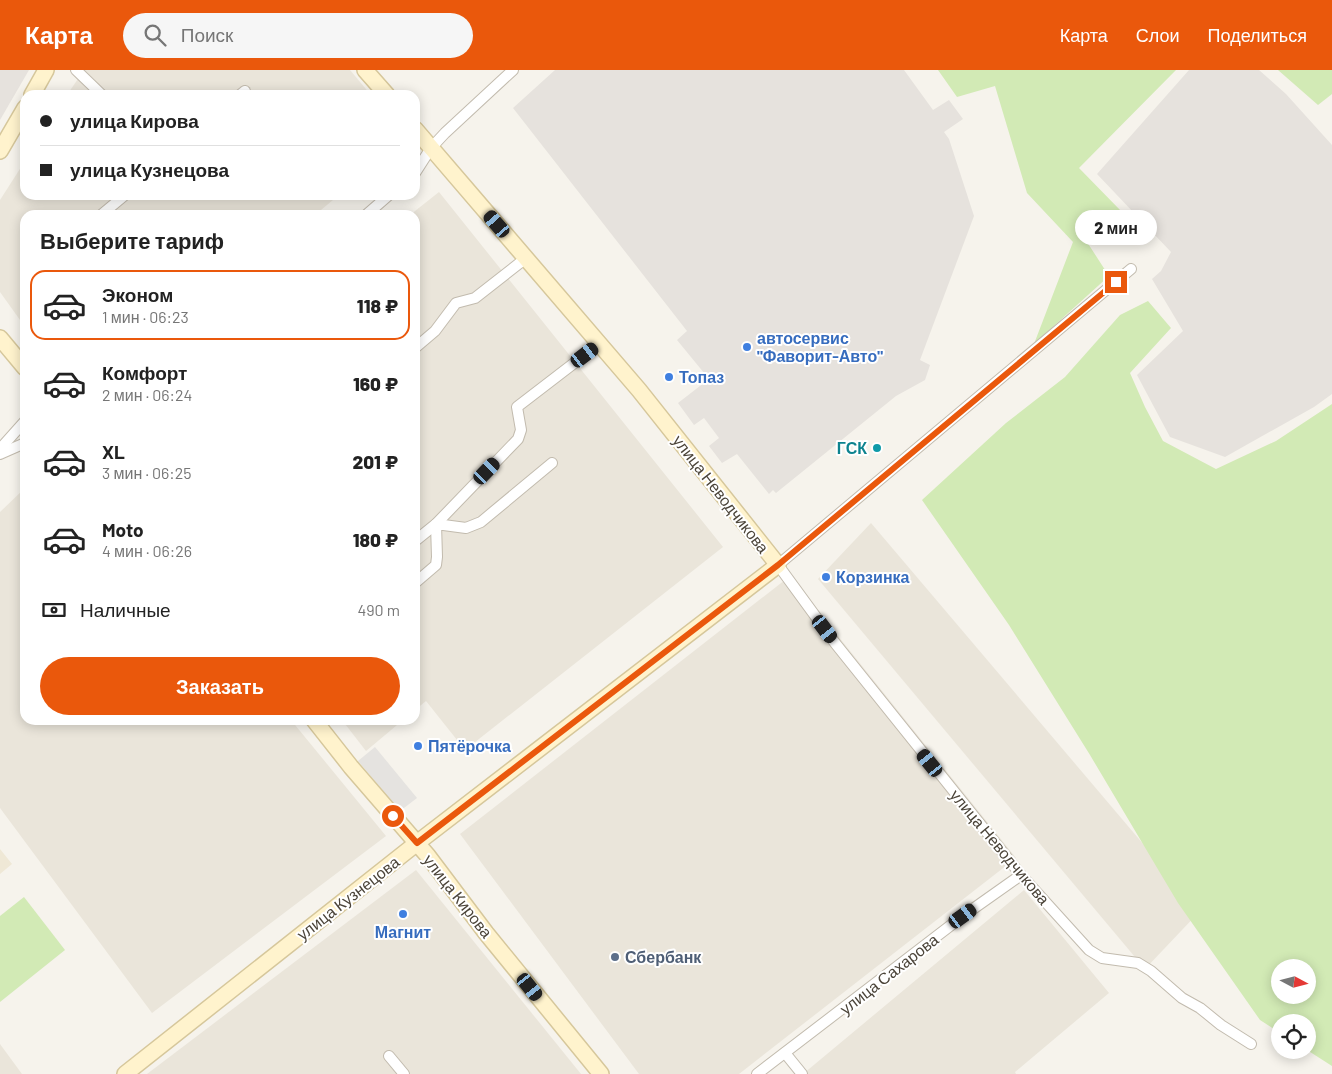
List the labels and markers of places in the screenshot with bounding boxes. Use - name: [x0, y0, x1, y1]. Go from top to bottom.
- place label: автосервис "Фаворит-Авто": [757, 328, 883, 365]
- marker: автосервис "Фаворит-Авто": [741, 341, 753, 353]
- place label: Топаз: [679, 367, 724, 386]
- marker: Топаз: [663, 371, 675, 383]
- place label: ГСК: [837, 438, 867, 457]
- marker: ГСК: [871, 442, 883, 454]
- place label: Корзинка: [836, 567, 910, 586]
- marker: Корзинка: [820, 571, 832, 583]
- place label: Пятёрочка: [428, 736, 511, 755]
- marker: Пятёрочка: [412, 740, 424, 752]
- marker: Магнит: [397, 908, 409, 920]
- place label: Магнит: [375, 922, 431, 941]
- place label: Сбербанк: [625, 947, 702, 966]
- marker: Сбербанк: [609, 951, 621, 963]

